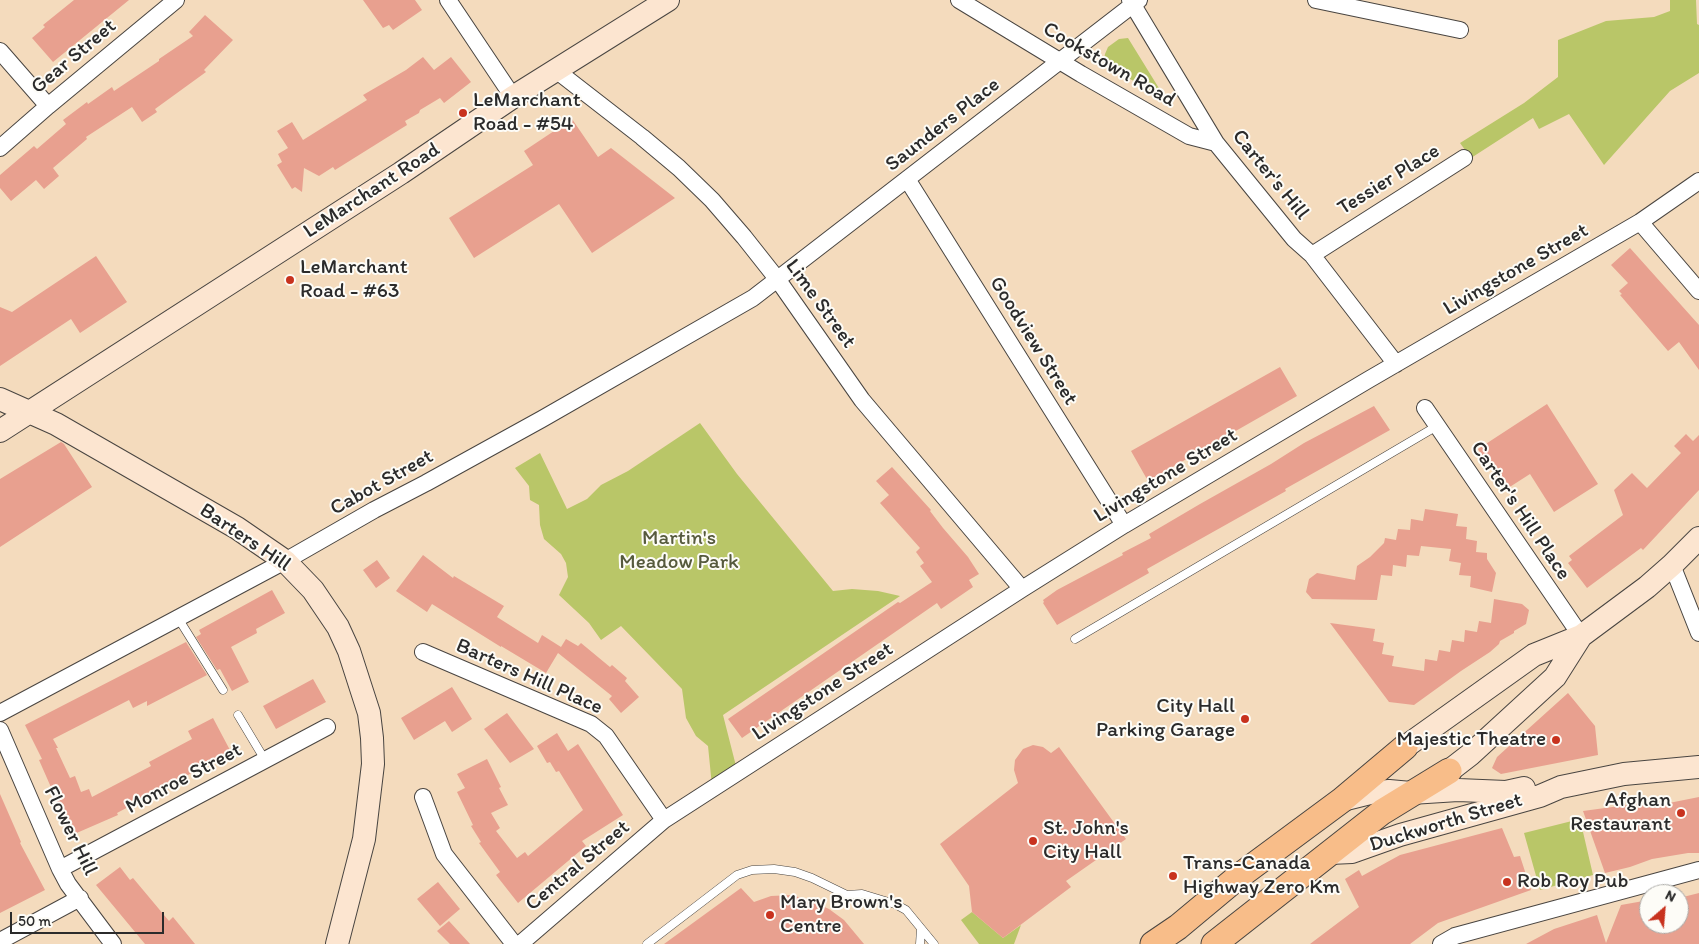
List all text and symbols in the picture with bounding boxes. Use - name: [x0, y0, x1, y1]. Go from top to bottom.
- street label: Gear Street: [26, 14, 122, 100]
- street label: Cookstown Road: [1038, 17, 1180, 113]
- street label: Saunders Place: [881, 73, 1005, 177]
- place label: LeMarchant Road - #54: [473, 88, 581, 138]
- marker: LeMarchant Road - #54: [457, 107, 469, 119]
- street label: Carter's Hill: [1226, 125, 1314, 225]
- street label: LeMarchant Road: [299, 138, 445, 244]
- street label: Tessier Place: [1333, 139, 1445, 221]
- street label: Livingstone Street: [1439, 218, 1593, 322]
- place label: LeMarchant Road - #63: [300, 255, 408, 305]
- street label: Lime Street: [779, 255, 861, 353]
- street label: Goodview Street: [983, 272, 1083, 410]
- marker: LeMarchant Road - #63: [284, 274, 296, 286]
- street label: Livingstone Street: [1090, 423, 1242, 529]
- street label: Carter's Hill Place: [1464, 437, 1576, 585]
- street label: Cabot Street: [326, 444, 438, 522]
- street label: Barters Hill: [194, 498, 296, 578]
- park label: Martin's Meadow Park: [619, 526, 739, 576]
- street label: Barters Hill Place: [452, 633, 606, 721]
- street label: Livingstone Street: [748, 637, 898, 747]
- place label: City Hall Parking Garage: [1096, 694, 1235, 744]
- marker: City Hall Parking Garage: [1239, 713, 1251, 725]
- place label: Majestic Theatre: [1397, 727, 1546, 753]
- marker: Majestic Theatre: [1550, 734, 1562, 746]
- street label: Monroe Street: [122, 738, 246, 820]
- street label: Flower Hill: [38, 782, 102, 880]
- street label: Duckworth Street: [1366, 788, 1526, 858]
- place label: Afghan Restaurant: [1570, 788, 1671, 838]
- marker: Afghan Restaurant: [1675, 807, 1687, 819]
- street label: Central Street: [521, 815, 635, 917]
- place label: St. John's City Hall: [1043, 816, 1129, 866]
- marker: St. John's City Hall: [1027, 835, 1039, 847]
- place label: Trans-Canada Highway Zero Km: [1183, 851, 1340, 901]
- place label: Rob Roy Pub: [1517, 869, 1628, 895]
- marker: Trans-Canada Highway Zero Km: [1167, 870, 1179, 882]
- marker: Rob Roy Pub: [1501, 876, 1513, 888]
- north arrow: [1639, 884, 1689, 934]
- text: N: [1663, 886, 1679, 906]
- place label: Mary Brown's Centre: [780, 890, 902, 940]
- scale bar: [12, 902, 166, 934]
- marker: Mary Brown's Centre: [764, 909, 776, 921]
- text: 50 m: [18, 912, 51, 930]

